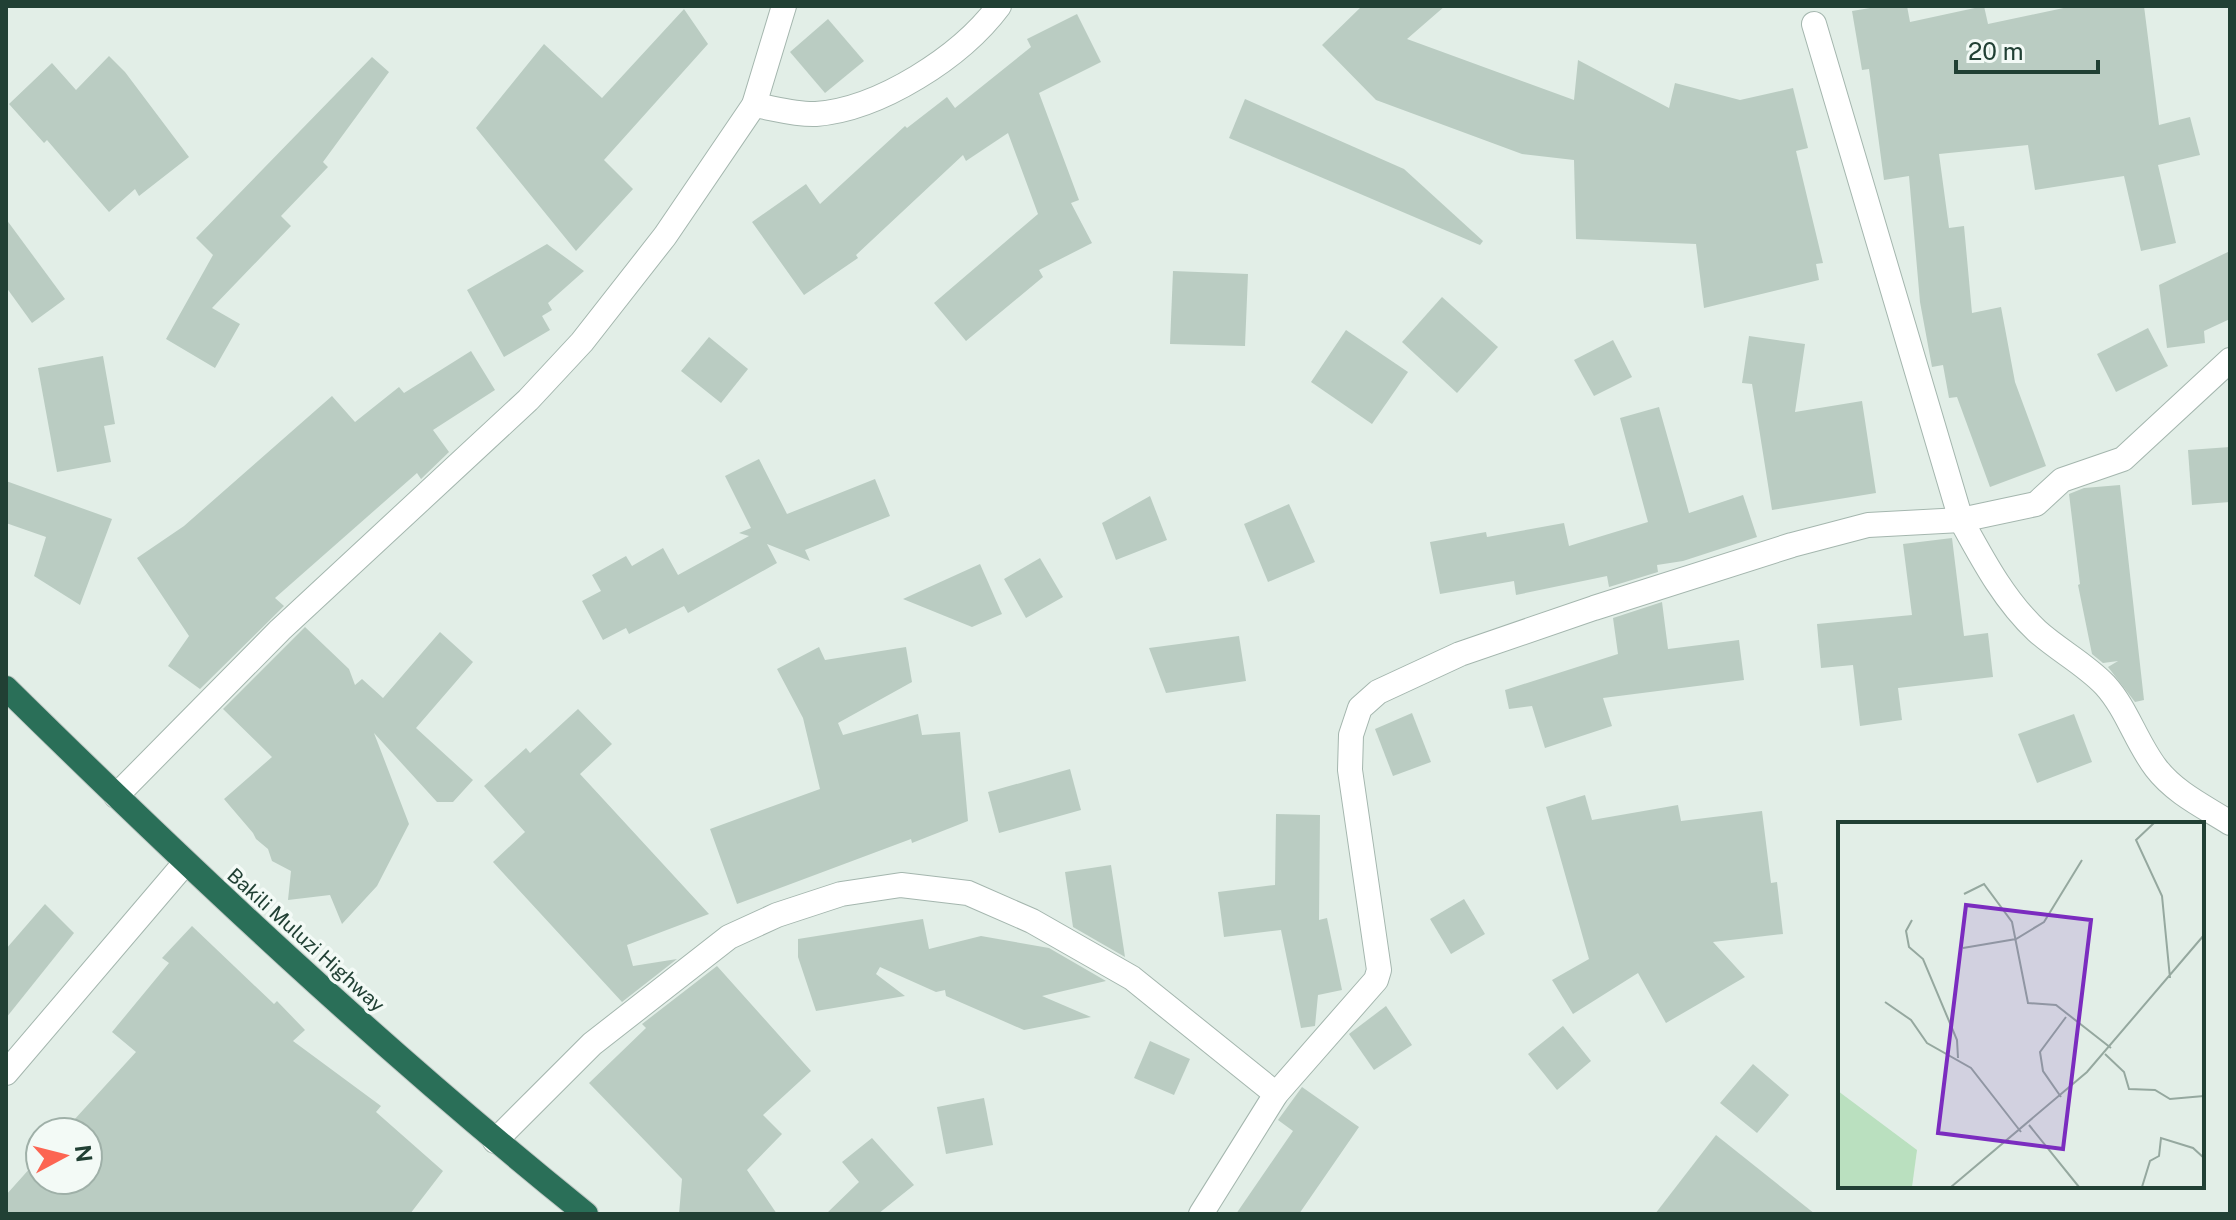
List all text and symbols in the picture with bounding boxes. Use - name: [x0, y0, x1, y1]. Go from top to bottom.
- scale bar: [1956, 24, 2098, 74]
- text: 20 m: [1968, 37, 2024, 65]
- inset map: [1838, 822, 2204, 1188]
- street label: Bakili Muluzi Highway: [222, 863, 390, 1017]
- north arrow: [24, 1116, 104, 1196]
- text: N: [70, 1143, 98, 1164]

